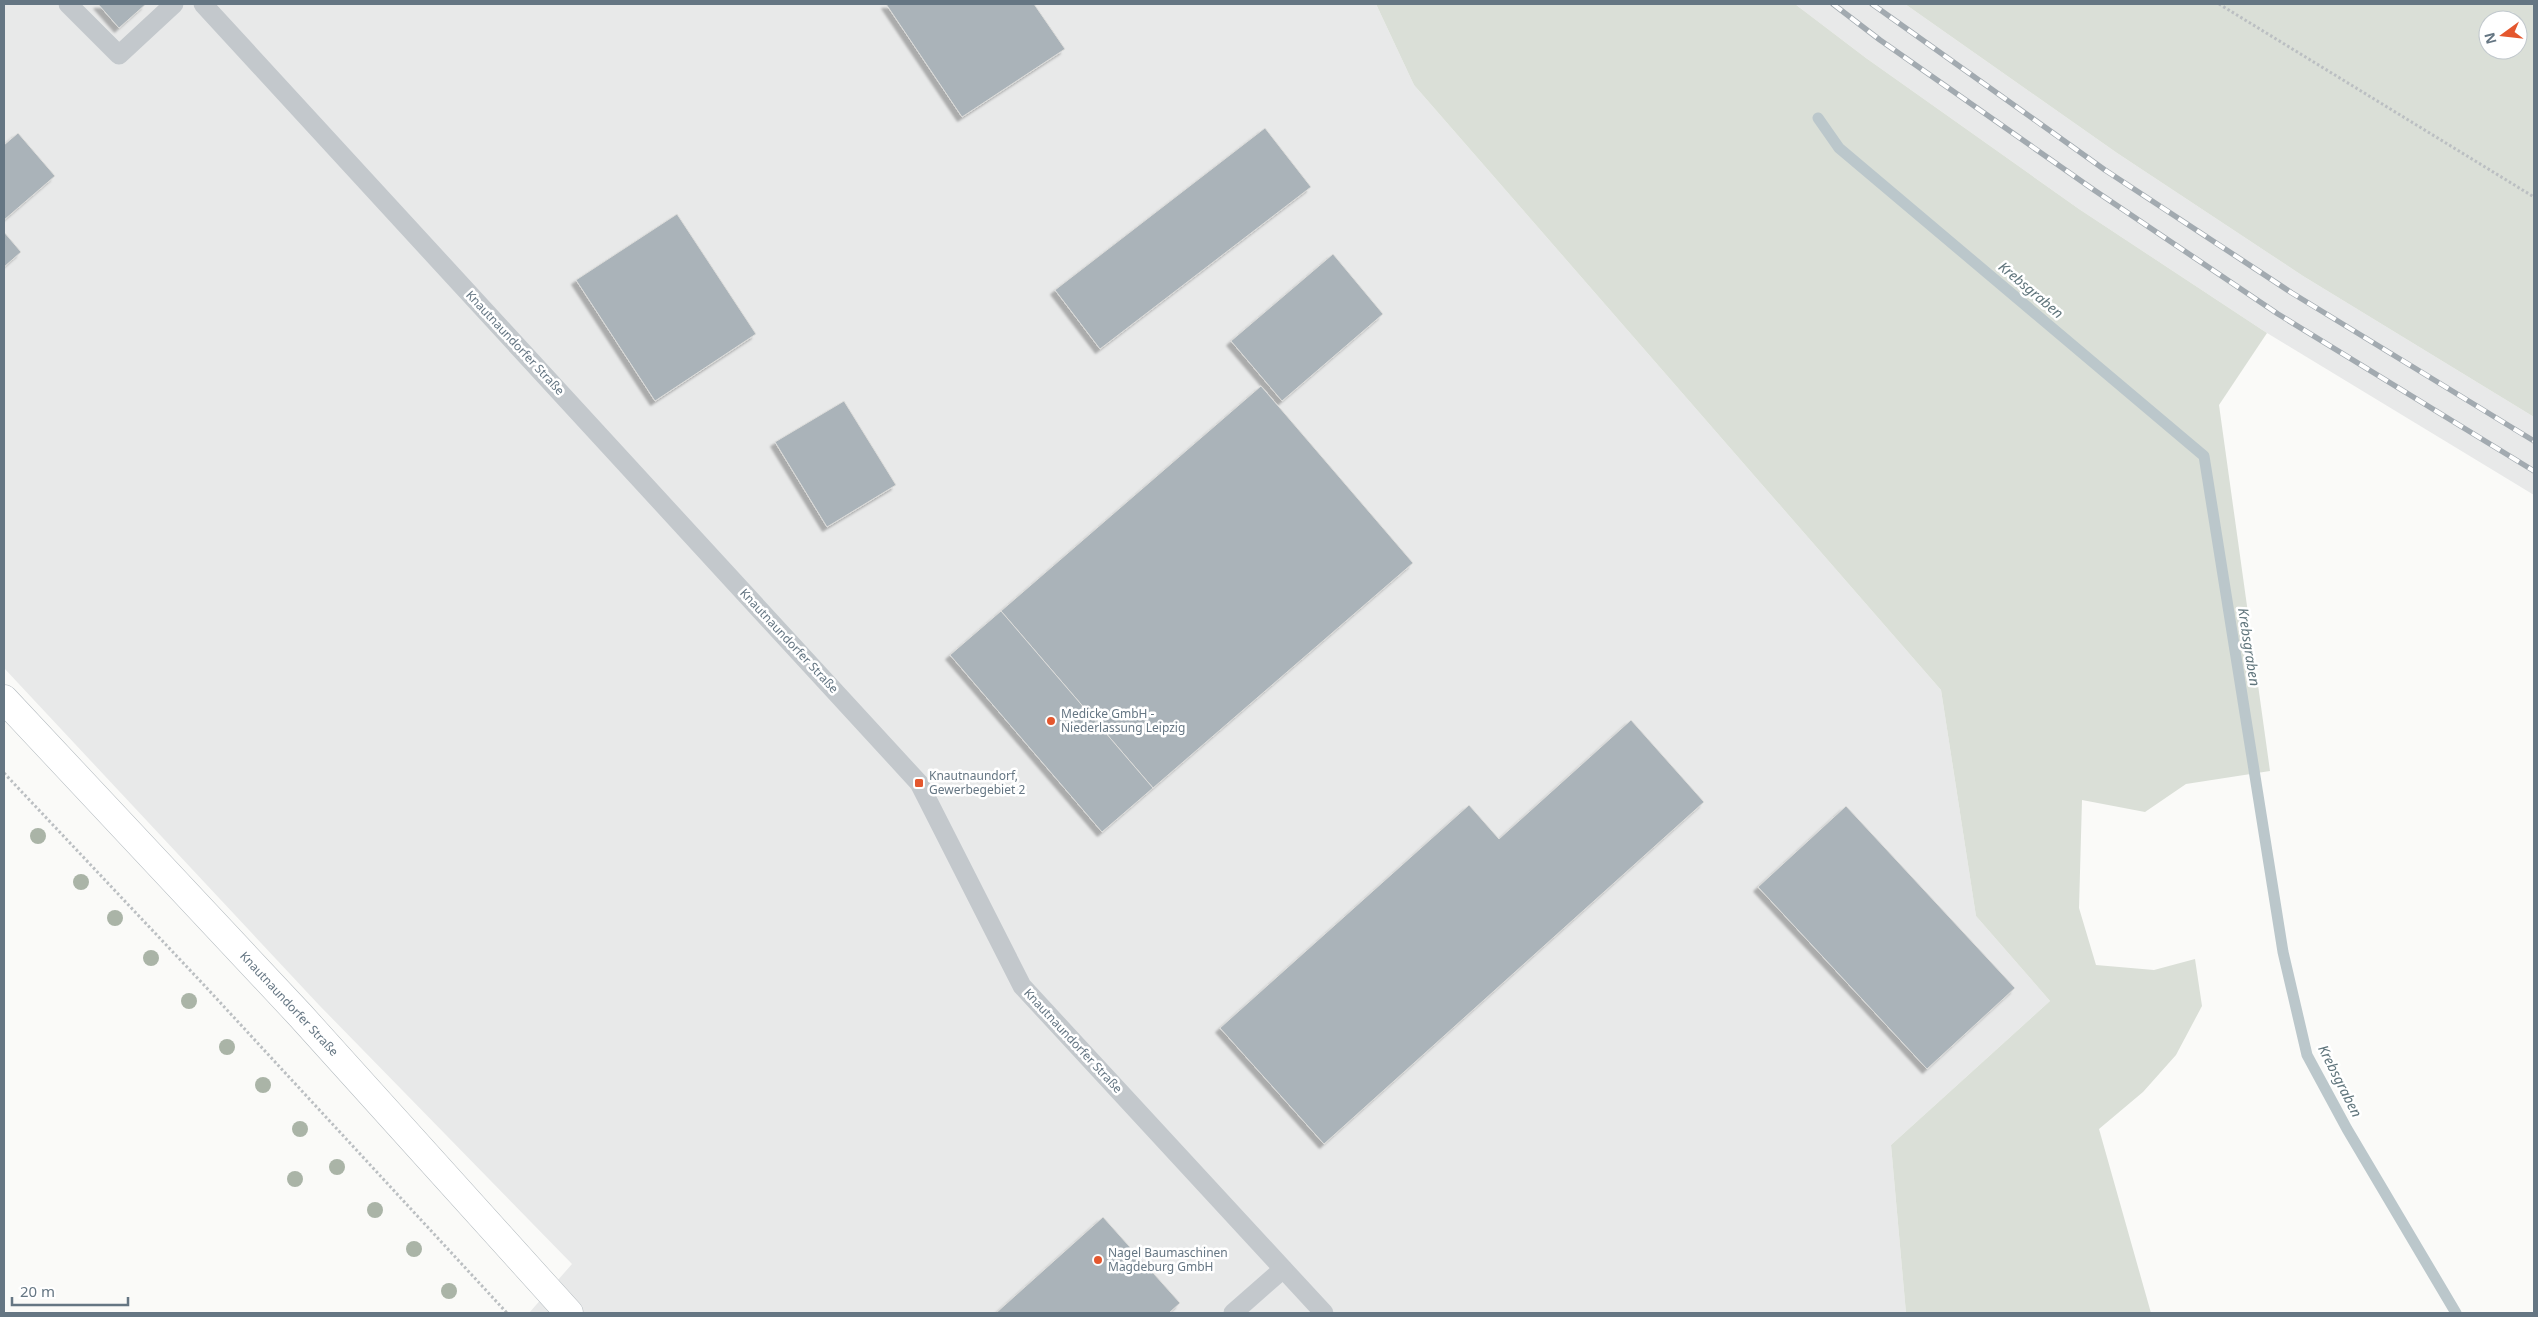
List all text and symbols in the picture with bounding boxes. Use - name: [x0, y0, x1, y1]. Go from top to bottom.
- north arrow: [2478, 10, 2528, 60]
- text: N: [2479, 31, 2501, 46]
- water label: Krebsgraben: [1995, 257, 2068, 322]
- street label: Knautnaundorfer Straße: [462, 287, 569, 399]
- street label: Knautnaundorfer Straße: [736, 585, 843, 697]
- water label: Krebsgraben: [2234, 606, 2265, 687]
- place label: Medicke GmbH - Niederlassung Leipzig: [1061, 705, 1185, 736]
- marker: Medicke GmbH - Niederlassung Leipzig: [1045, 715, 1057, 727]
- place label: Knautnaundorf, Gewerbegebiet 2: [929, 767, 1025, 798]
- marker: Knautnaundorf, Gewerbegebiet 2: [913, 777, 925, 789]
- street label: Knautnaundorfer Straße: [236, 948, 343, 1060]
- street label: Knautnaundorfer Straße: [1020, 985, 1127, 1097]
- water label: Krebsgraben: [2314, 1041, 2367, 1120]
- place label: Nagel Baumaschinen Magdeburg GmbH: [1108, 1244, 1228, 1275]
- marker: Nagel Baumaschinen Magdeburg GmbH: [1092, 1254, 1104, 1266]
- scale bar: [12, 1274, 129, 1306]
- text: 20 m: [20, 1281, 55, 1301]

